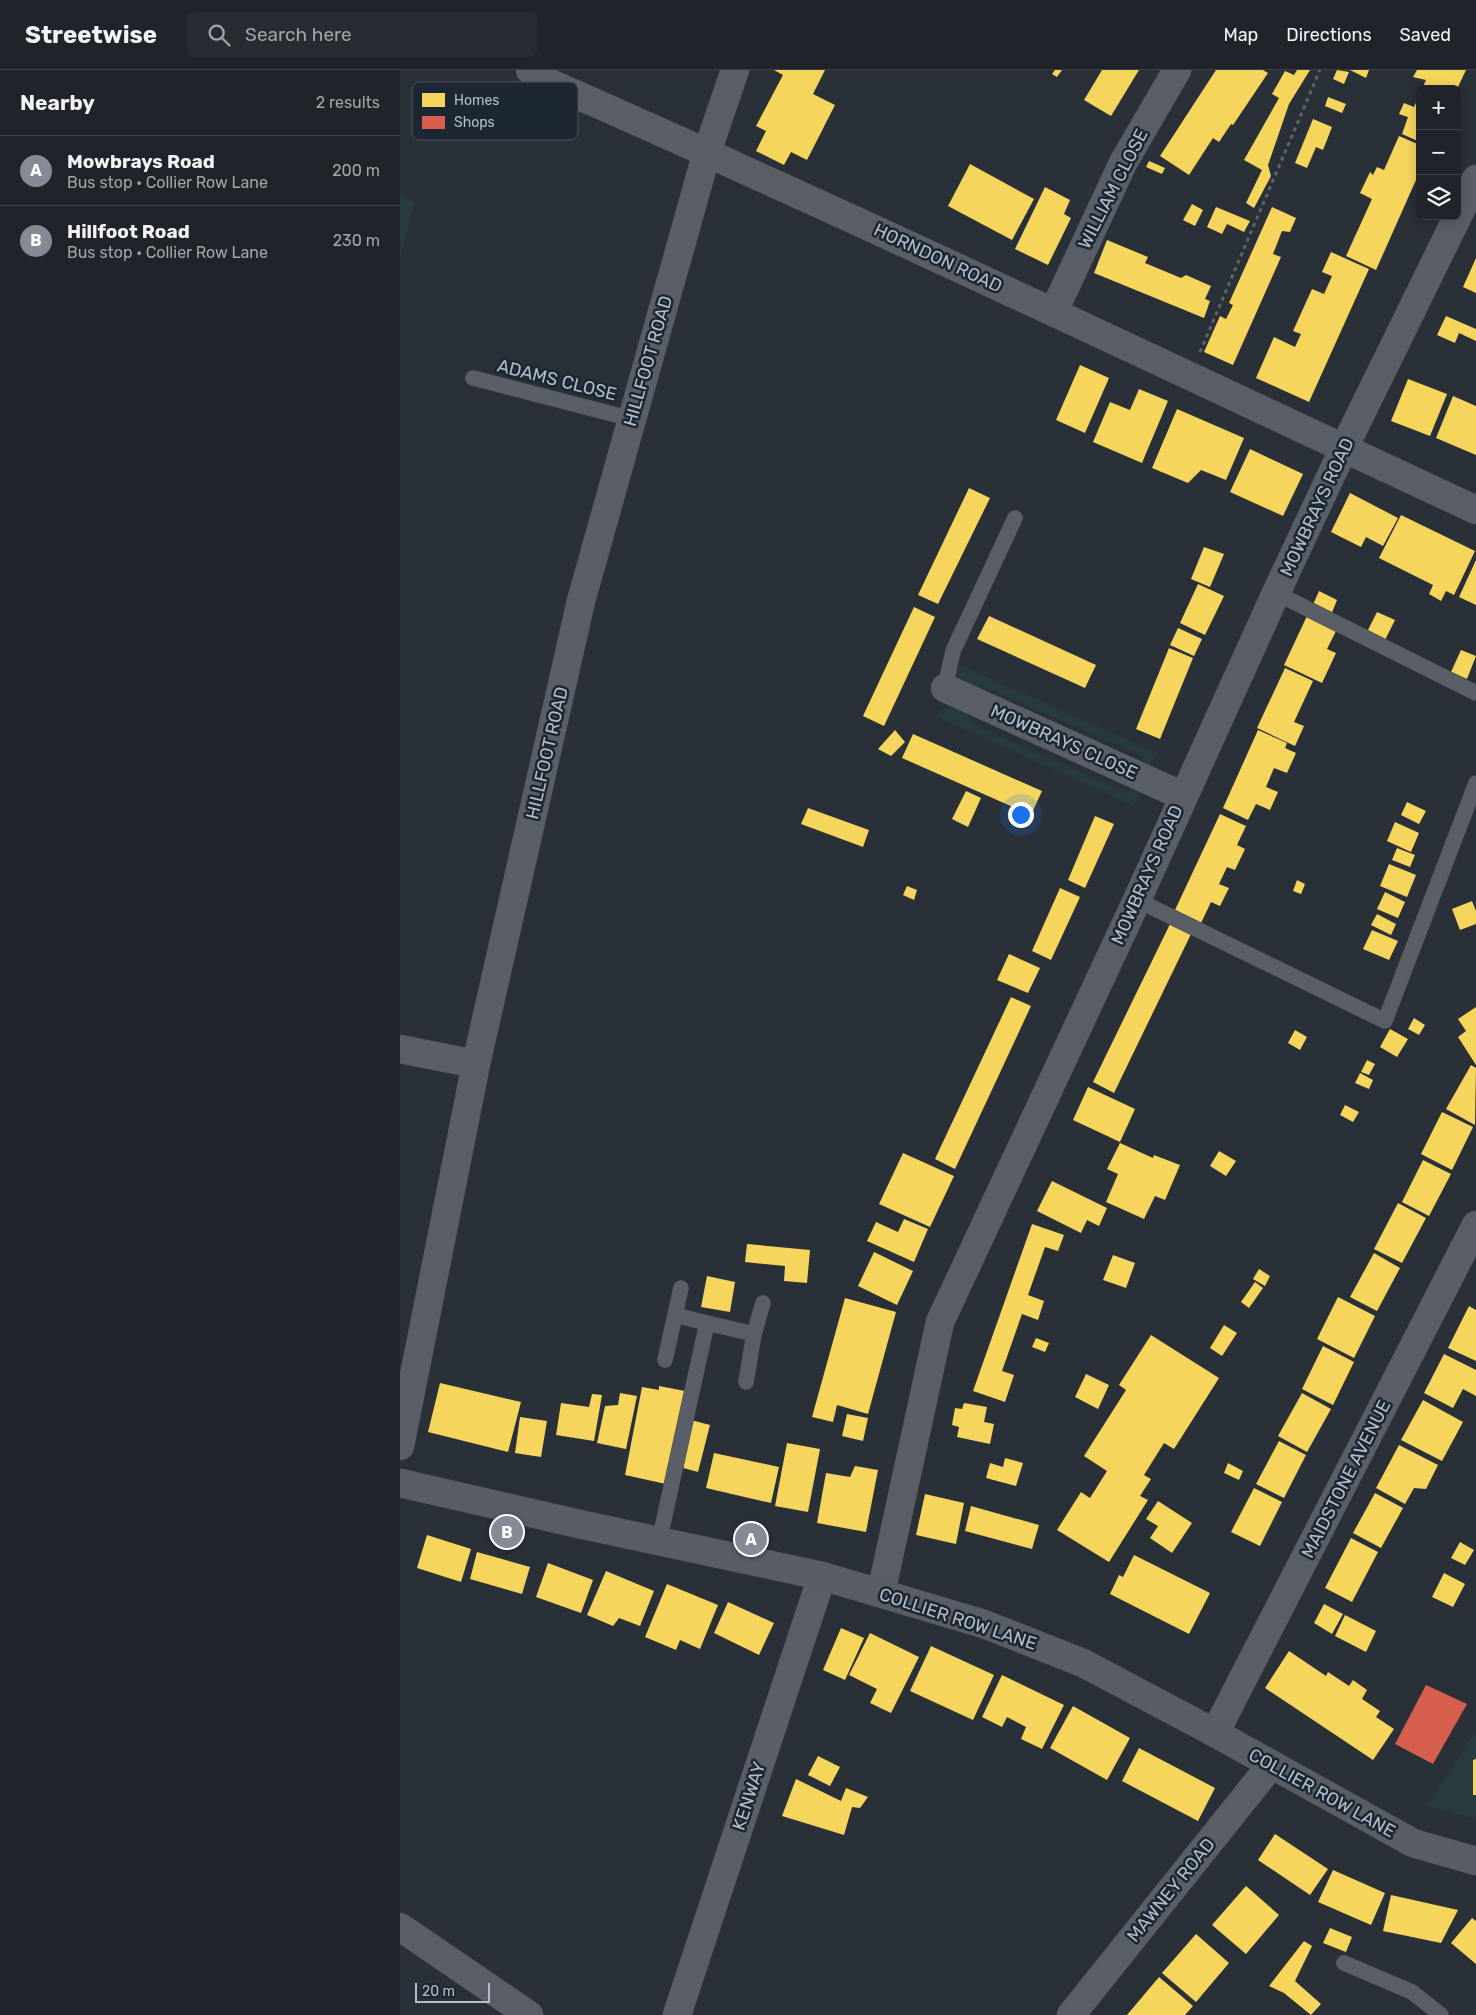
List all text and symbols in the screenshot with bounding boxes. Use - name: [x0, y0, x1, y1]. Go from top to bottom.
- search box: [187, 12, 537, 57]
- text: Streetwise: [25, 21, 157, 49]
- icon: search: [205, 21, 233, 49]
- text: Search here: [245, 23, 352, 46]
- text: Map: [1223, 24, 1258, 46]
- text: Directions: [1286, 24, 1372, 46]
- text: Saved: [1400, 24, 1451, 46]
- legend: [412, 82, 578, 140]
- map controls: [1416, 85, 1461, 220]
- button: +: [1416, 85, 1461, 130]
- text: Nearby: [20, 90, 95, 115]
- text: Homes: [454, 92, 499, 109]
- text: 2 results: [316, 93, 380, 112]
- text: Shops: [454, 114, 495, 131]
- street label: WILLIAM CLOSE: [1073, 125, 1153, 253]
- button: −: [1416, 130, 1461, 175]
- text: Mowbrays Road: [67, 150, 215, 173]
- text: A: [30, 161, 42, 180]
- text: 200 m: [332, 161, 380, 180]
- text: Bus stop · Collier Row Lane: [67, 173, 268, 192]
- button: layers: [1416, 175, 1461, 220]
- street label: HORNDON ROAD: [870, 219, 1006, 297]
- text: Hillfoot Road: [67, 220, 190, 243]
- text: B: [30, 231, 42, 250]
- text: 230 m: [333, 231, 380, 250]
- text: Bus stop · Collier Row Lane: [67, 243, 268, 262]
- street label: HILLFOOT ROAD: [619, 293, 677, 429]
- street label: ADAMS CLOSE: [495, 355, 619, 405]
- street label: MOWBRAYS ROAD: [1275, 434, 1359, 580]
- street label: HILLFOOT ROAD: [521, 685, 573, 821]
- street label: MOWBRAYS CLOSE: [987, 700, 1141, 784]
- your location: [1008, 802, 1034, 828]
- street label: MOWBRAYS ROAD: [1106, 802, 1188, 948]
- street label: MAIDSTONE AVENUE: [1297, 1396, 1395, 1562]
- pin: B: [491, 1513, 523, 1551]
- pin: A: [735, 1520, 767, 1558]
- street label: COLLIER ROW LANE: [876, 1583, 1040, 1655]
- street label: COLLIER ROW LANE: [1245, 1744, 1399, 1842]
- street label: KENWAY: [728, 1759, 770, 1833]
- street label: MAWNEY ROAD: [1122, 1834, 1220, 1946]
- scale bar: [415, 1980, 490, 2003]
- text: 20 m: [422, 1983, 455, 2000]

